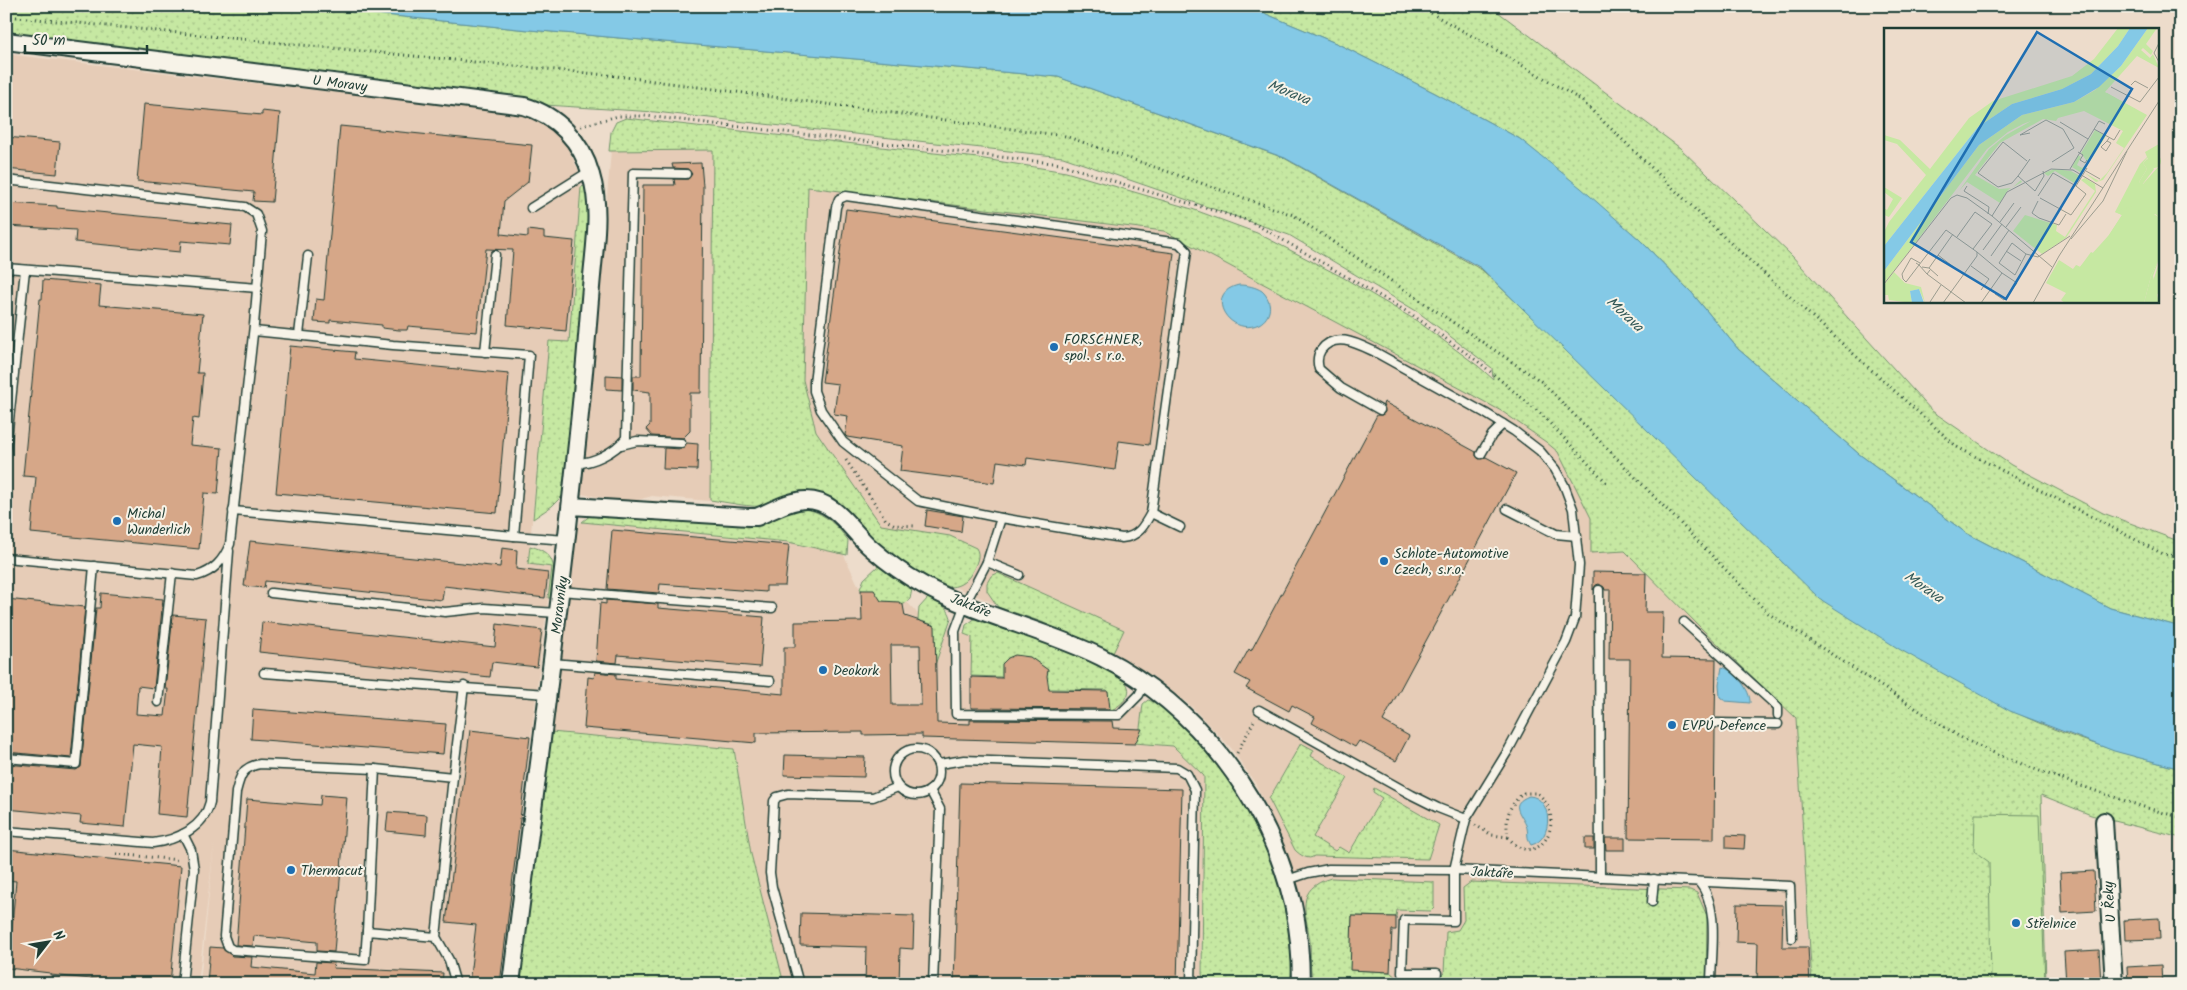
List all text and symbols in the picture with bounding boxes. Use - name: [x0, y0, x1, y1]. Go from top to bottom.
- scale bar: [25, 22, 148, 54]
- inset map: [1884, 28, 2160, 302]
- text: 50 m: [32, 29, 66, 53]
- street label: U Moravy: [311, 70, 369, 98]
- water label: Morava: [1264, 74, 1314, 113]
- water label: Morava: [1600, 291, 1649, 339]
- place label: FORSCHNER, spol. s r.o.: [1064, 329, 1142, 367]
- marker: FORSCHNER, spol. s r.o.: [1048, 341, 1060, 353]
- place label: Michal Wunderlich: [127, 503, 191, 541]
- marker: Michal Wunderlich: [111, 515, 123, 527]
- place label: Schlote-Automotive Czech, s.r.o.: [1394, 543, 1509, 581]
- marker: Schlote-Automotive Czech, s.r.o.: [1378, 555, 1390, 567]
- water label: Morava: [1898, 566, 1949, 611]
- street label: Moravníky: [546, 574, 575, 635]
- street label: Jaktáře: [947, 588, 995, 624]
- place label: Deokork: [833, 660, 879, 682]
- marker: Deokork: [817, 664, 829, 676]
- place label: EVPÚ Defence: [1682, 715, 1767, 737]
- marker: EVPÚ Defence: [1666, 719, 1678, 731]
- place label: Thermacut: [301, 860, 364, 882]
- street label: Jaktáře: [1470, 861, 1514, 885]
- marker: Thermacut: [285, 864, 297, 876]
- street label: U Řeky: [2098, 880, 2122, 923]
- place label: Střelnice: [2026, 913, 2077, 935]
- marker: Střelnice: [2010, 917, 2022, 929]
- north arrow: [22, 918, 72, 968]
- text: N: [47, 926, 70, 945]

